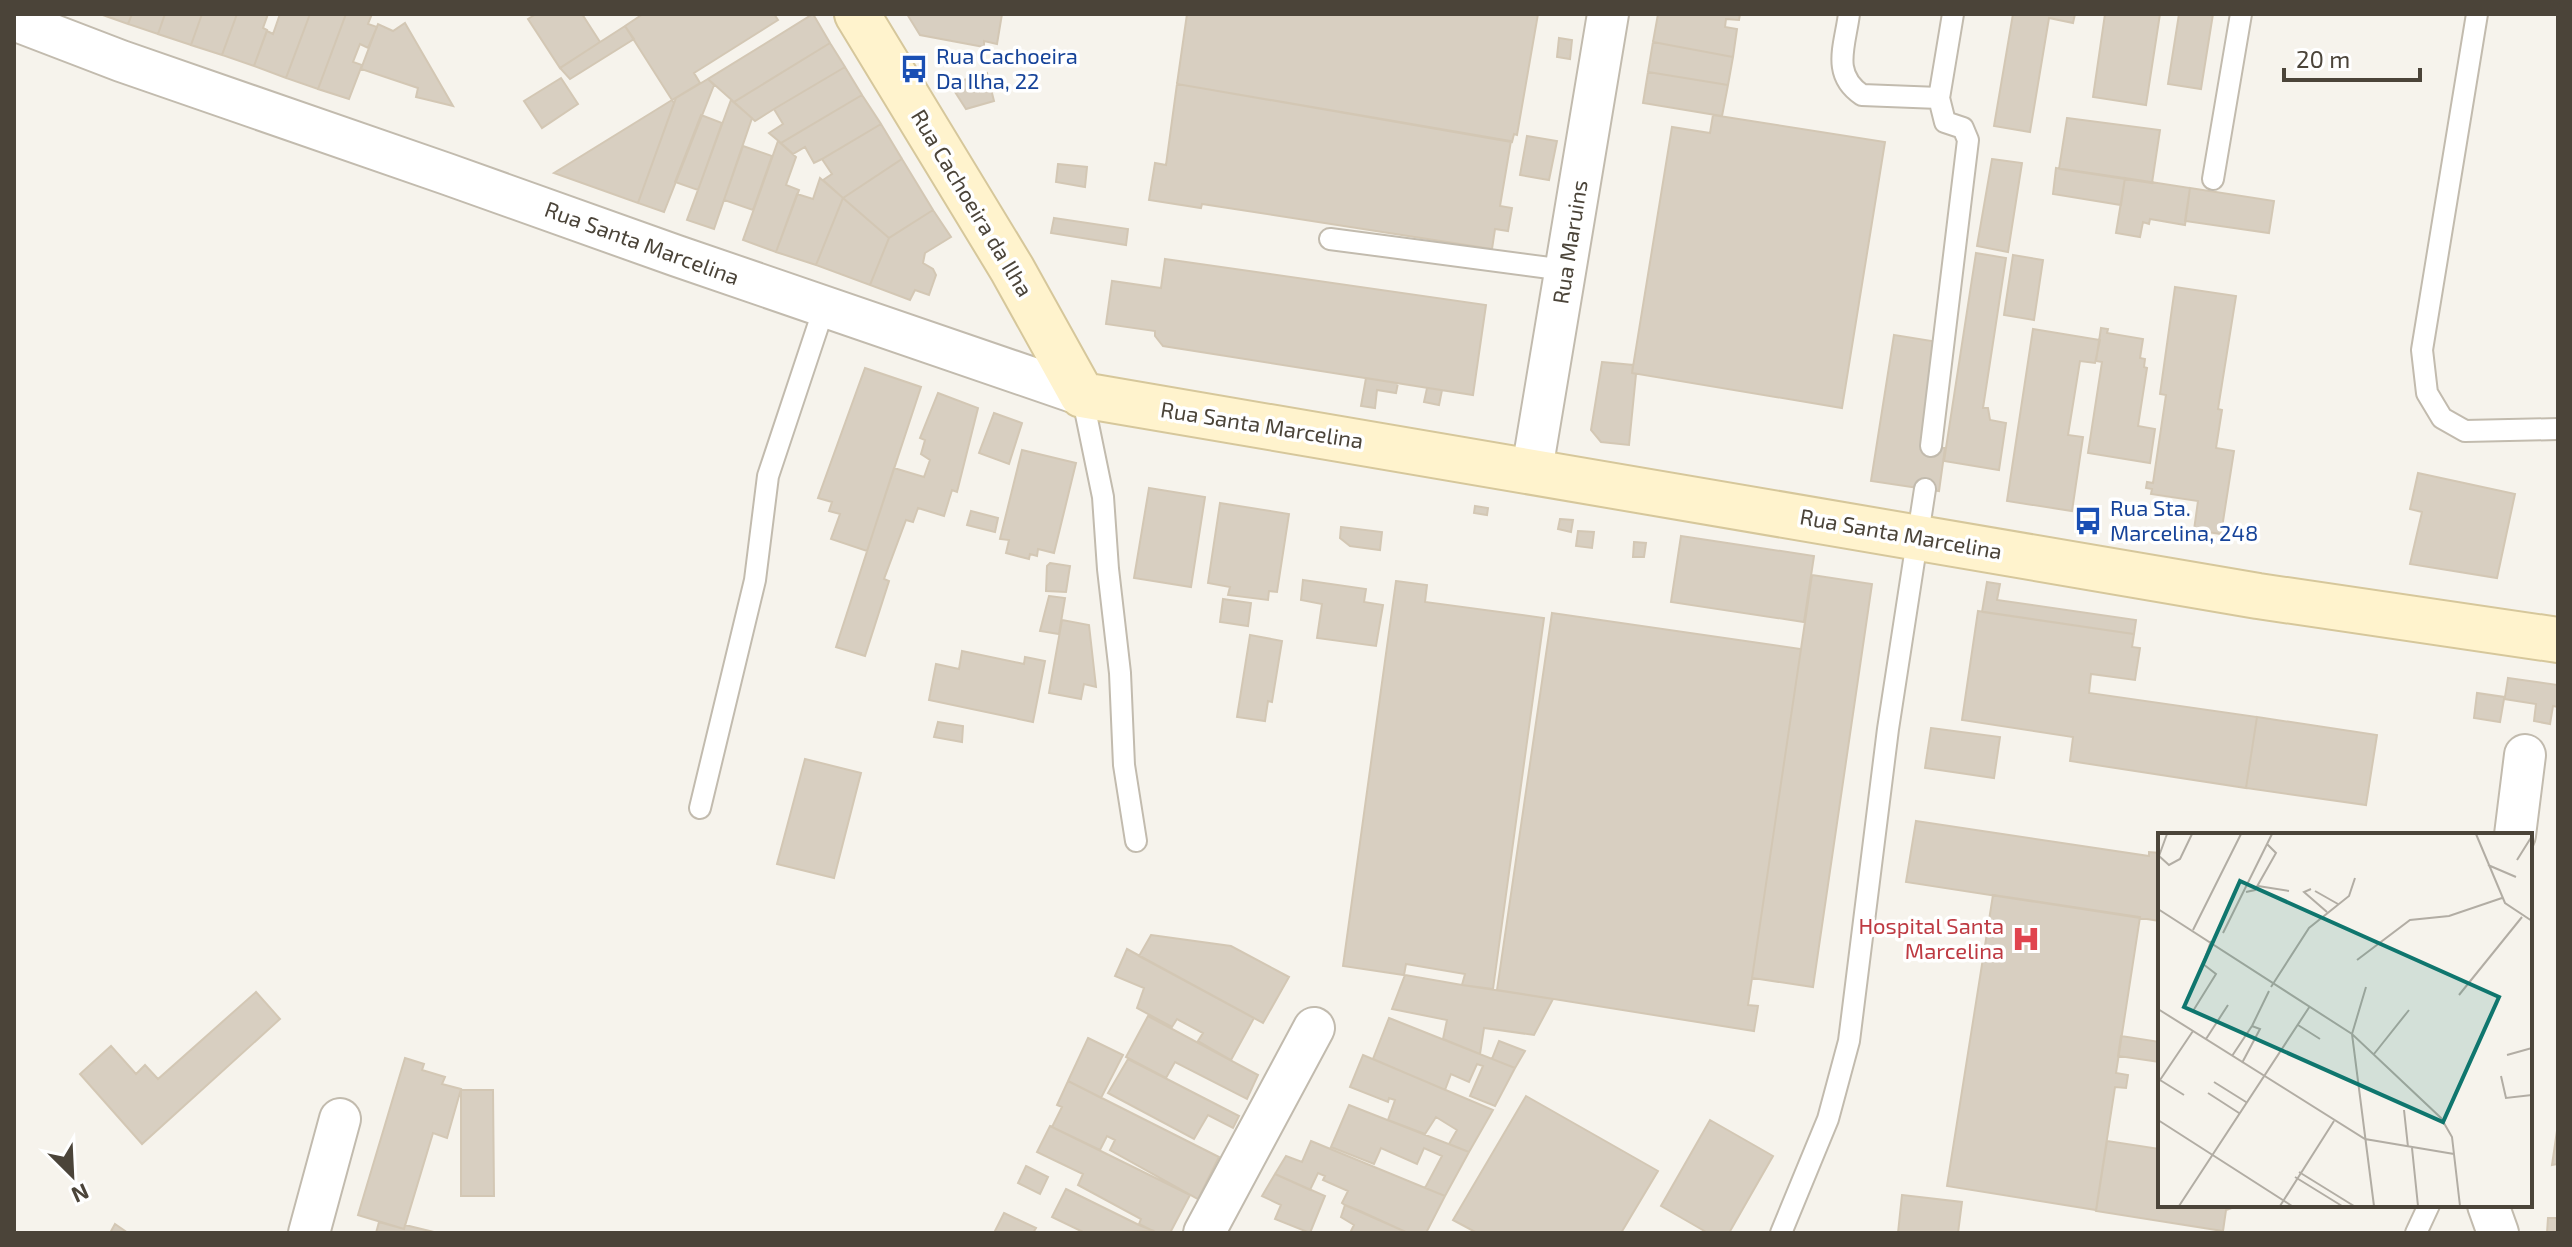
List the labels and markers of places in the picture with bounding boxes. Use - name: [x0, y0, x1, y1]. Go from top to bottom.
- place label: Rua Cachoeira Da Ilha, 22: [936, 42, 1078, 93]
- bus stop icon: Rua Cachoeira Da Ilha, 22: [899, 54, 929, 84]
- place label: Rua Sta. Marcelina, 248: [2110, 494, 2258, 545]
- bus stop icon: Rua Sta. Marcelina, 248: [2073, 506, 2103, 536]
- place label: Hospital Santa Marcelina: [1858, 912, 2004, 963]
- hospital icon: Hospital Santa Marcelina: [2011, 924, 2041, 954]

